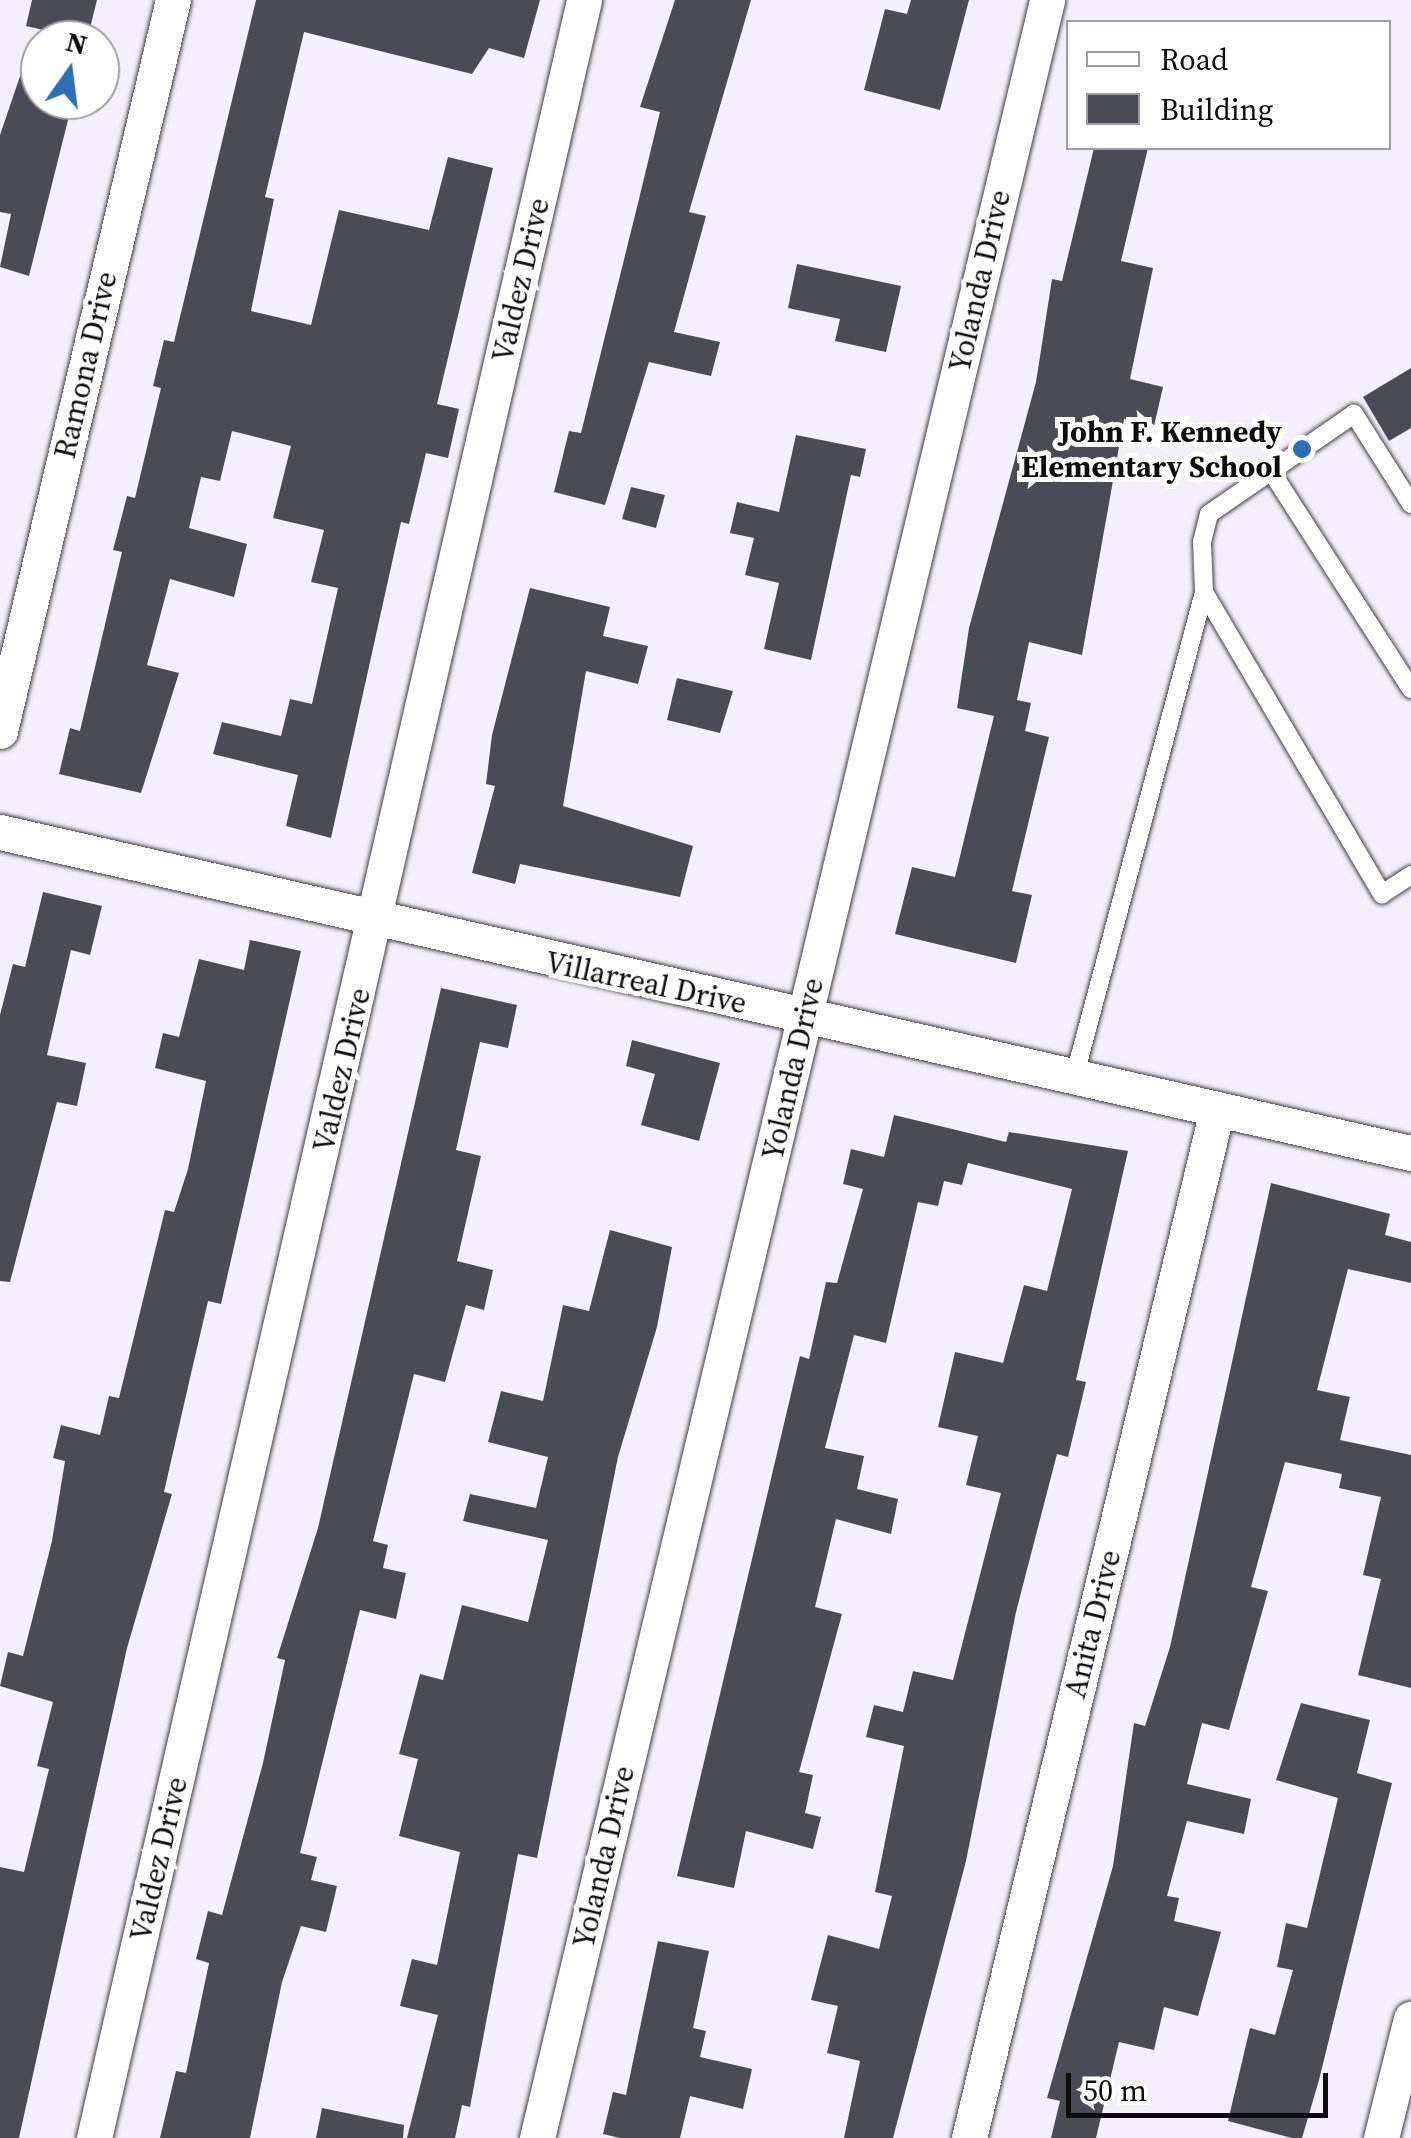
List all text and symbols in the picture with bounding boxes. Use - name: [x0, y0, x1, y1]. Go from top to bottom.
- north arrow: [20, 20, 120, 120]
- legend: [1066, 20, 1391, 150]
- text: N: [62, 22, 91, 64]
- text: Road: [1160, 39, 1228, 80]
- text: Building: [1160, 89, 1273, 130]
- street label: Yolanda Drive: [942, 186, 1018, 376]
- street label: Valdez Drive: [485, 194, 557, 366]
- street label: Ramona Drive: [47, 268, 125, 462]
- place label: John F. Kennedy Elementary School: [1021, 414, 1282, 484]
- marker: John F. Kennedy Elementary School: [1291, 438, 1313, 460]
- street label: Villarreal Drive: [542, 944, 750, 1022]
- street label: Yolanda Drive: [755, 974, 831, 1164]
- street label: Valdez Drive: [306, 984, 378, 1156]
- street label: Anita Drive: [1057, 1546, 1129, 1702]
- street label: Yolanda Drive: [566, 1762, 642, 1952]
- street label: Valdez Drive: [123, 1773, 195, 1945]
- scale bar: [1071, 2053, 1334, 2115]
- text: 50 m: [1083, 2070, 1147, 2111]

